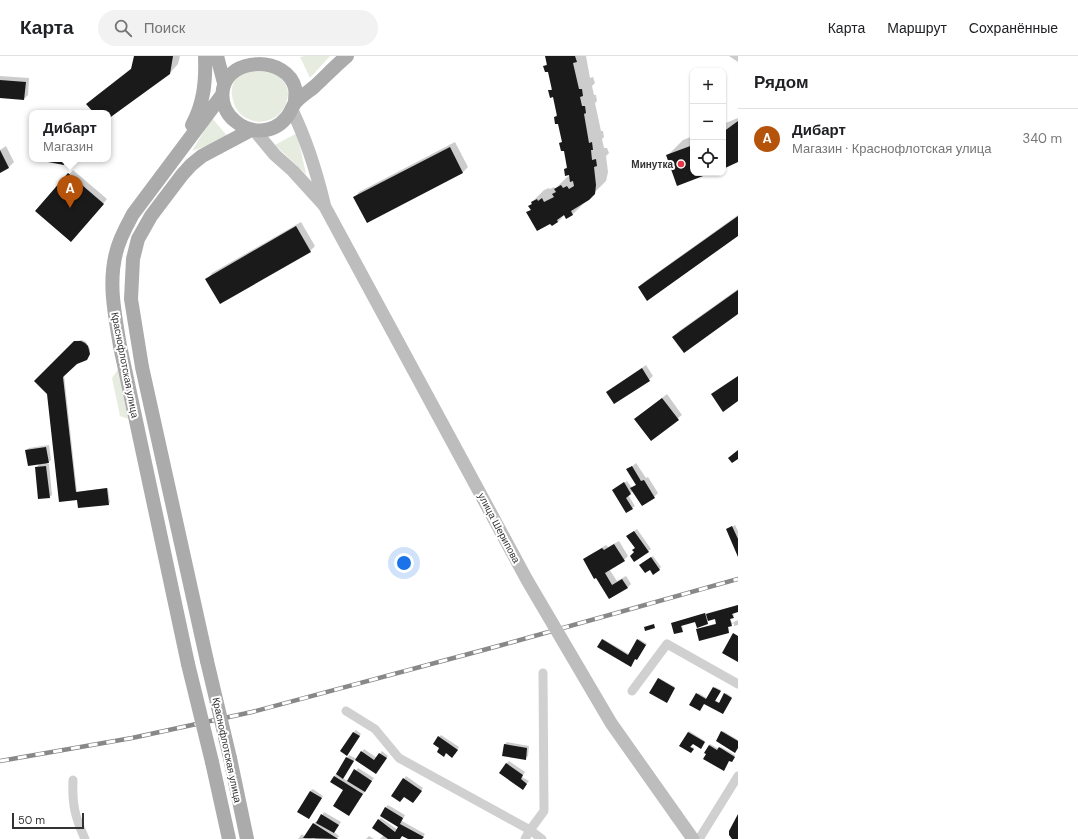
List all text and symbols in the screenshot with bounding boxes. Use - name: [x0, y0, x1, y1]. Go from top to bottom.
- search box: [98, 10, 378, 46]
- text: Карта: [20, 15, 74, 40]
- icon: search: [112, 17, 134, 39]
- text: Поиск: [144, 18, 185, 38]
- text: Карта: [828, 19, 865, 37]
- text: Маршрут: [887, 19, 947, 37]
- text: Сохранённые: [969, 19, 1058, 37]
- map controls: [690, 68, 726, 176]
- button: +: [690, 68, 726, 104]
- text: Рядом: [754, 71, 809, 93]
- button: −: [690, 104, 726, 140]
- popup: [29, 110, 111, 162]
- text: Дибарт: [43, 118, 97, 138]
- text: Дибарт: [792, 120, 846, 140]
- text: A: [762, 130, 772, 147]
- text: 340 m: [1022, 130, 1062, 147]
- text: Магазин: [43, 138, 93, 155]
- button: locate: [690, 140, 726, 176]
- text: Магазин · Краснофлотская улица: [792, 140, 991, 157]
- place label: Минутка: [631, 158, 673, 171]
- marker: Минутка: [676, 159, 686, 169]
- pin: A: [57, 175, 83, 208]
- street label: Краснофлотская улица: [108, 311, 142, 419]
- street label: улица Шерипова: [475, 491, 523, 566]
- your location: [394, 553, 414, 573]
- street label: Краснофлотская улица: [209, 696, 245, 804]
- scale bar: [12, 811, 84, 830]
- text: 50 m: [18, 813, 45, 827]

